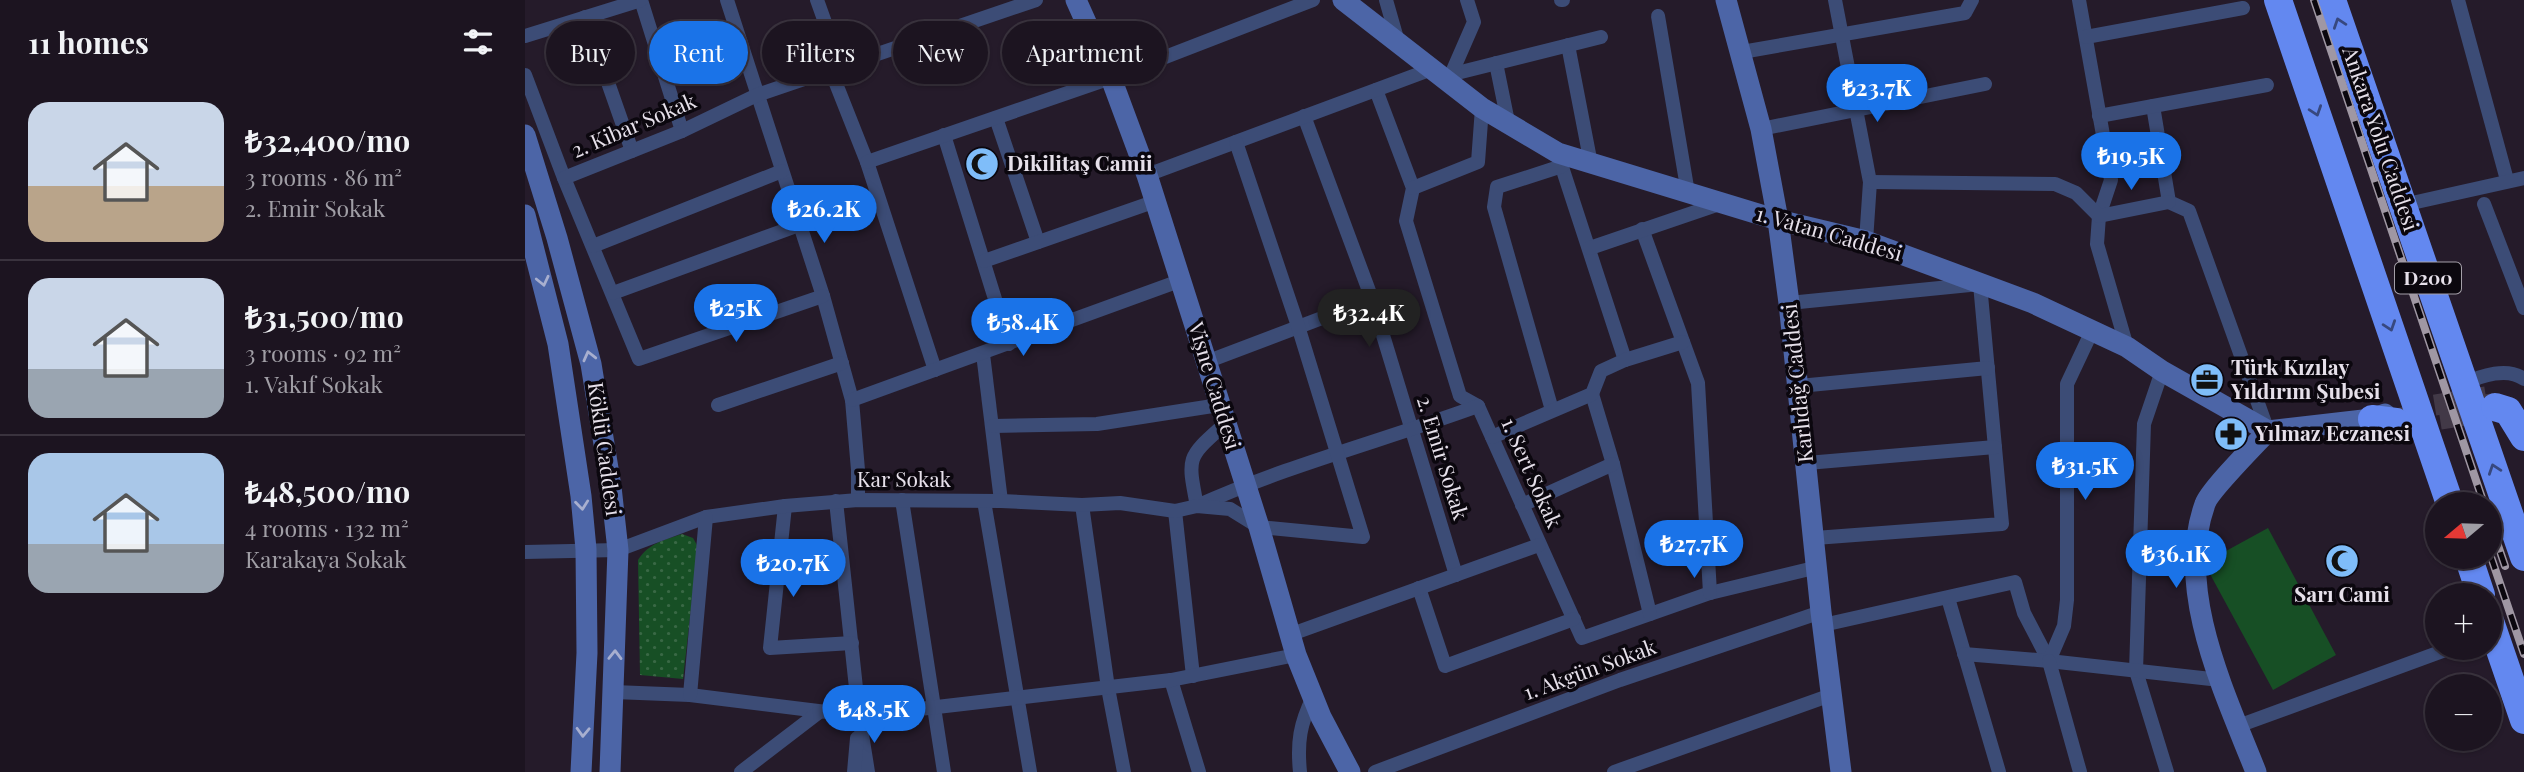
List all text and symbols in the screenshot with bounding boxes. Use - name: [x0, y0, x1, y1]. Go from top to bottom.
- one-way arrow: [2333, 17, 2347, 29]
- chip: Buy: [546, 21, 635, 84]
- chip: Rent: [649, 21, 748, 84]
- chip: Filters: [762, 21, 879, 84]
- chip: New: [893, 21, 988, 84]
- chip: Apartment: [1002, 21, 1167, 84]
- text: 11 homes: [28, 22, 149, 62]
- icon: filters: [459, 23, 497, 61]
- street label: Ankara Yolu Caddesi: [2337, 42, 2427, 234]
- pin: ₺23.7K: [1820, 64, 1934, 124]
- text: ₺23.7K: [1842, 71, 1912, 102]
- street label: 2. Kibar Sokak: [567, 85, 700, 163]
- one-way arrow: [2308, 104, 2322, 116]
- text: ₺32,400/mo: [245, 120, 410, 160]
- icon: home: [84, 130, 168, 214]
- pin: ₺19.5K: [2074, 132, 2188, 192]
- text: ₺19.5K: [2097, 139, 2165, 170]
- mosque icon: Dikilitaş Camii: [963, 145, 1001, 183]
- place label: Dikilitaş Camii: [1007, 148, 1153, 176]
- text: 3 rooms · 86 m²: [245, 161, 402, 192]
- pin: ₺26.2K: [767, 186, 881, 245]
- text: 2. Emir Sokak: [245, 192, 386, 223]
- text: ₺26.2K: [788, 192, 860, 223]
- street label: 1. Vatan Caddesi: [1753, 198, 1906, 266]
- road number: D200: [2395, 262, 2461, 294]
- one-way arrow: [535, 275, 549, 287]
- pin: ₺25K: [695, 284, 777, 344]
- pin: ₺32.4K: [1312, 290, 1426, 349]
- text: ₺25K: [710, 291, 762, 322]
- text: ₺31,500/mo: [245, 296, 404, 336]
- text: ₺32.4K: [1333, 296, 1405, 327]
- pin: ₺58.4K: [966, 298, 1080, 358]
- street label: Karlıdağ Caddesi: [1774, 302, 1818, 464]
- text: ₺58.4K: [987, 305, 1059, 336]
- icon: home: [84, 306, 168, 390]
- street label: Vişne Caddesi: [1183, 317, 1249, 453]
- one-way arrow: [2382, 319, 2396, 332]
- text: 3 rooms · 92 m²: [245, 337, 401, 368]
- one-way arrow: [583, 350, 597, 362]
- place label: Türk Kızılay Yıldırım Şubesi: [2230, 352, 2381, 404]
- office icon: Türk Kızılay Yıldırım Şubesi: [2188, 361, 2226, 399]
- text: 1. Vakıf Sokak: [245, 368, 383, 399]
- street label: Köklü Caddesi: [583, 380, 629, 517]
- street label: 2. Emir Sokak: [1412, 392, 1476, 523]
- street label: 1. Sert Sokak: [1496, 413, 1570, 532]
- pharmacy icon: Yılmaz Eczanesi: [2212, 415, 2250, 453]
- place label: Yılmaz Eczanesi: [2254, 418, 2410, 446]
- pin: ₺31.5K: [2028, 442, 2142, 502]
- text: ₺31.5K: [2052, 449, 2118, 480]
- street label: Kar Sokak: [857, 464, 952, 492]
- one-way arrow: [2488, 464, 2502, 476]
- text: ₺48,500/mo: [245, 471, 410, 511]
- icon: home: [84, 481, 168, 565]
- north arrow: [2425, 492, 2503, 569]
- map controls: [2425, 492, 2502, 751]
- one-way arrow: [574, 500, 589, 511]
- text: 4 rooms · 132 m²: [245, 512, 409, 543]
- pin: ₺27.7K: [1637, 520, 1751, 580]
- text: ₺27.7K: [1660, 527, 1728, 558]
- pin: ₺36.1K: [2119, 530, 2233, 590]
- text: ₺36.1K: [2142, 537, 2210, 568]
- pin: ₺20.7K: [736, 540, 850, 599]
- mosque icon: Sarı Cami: [2323, 542, 2361, 580]
- text: Karakaya Sokak: [245, 543, 407, 574]
- text: ₺20.7K: [757, 546, 829, 577]
- place label: Sarı Cami: [2294, 579, 2390, 607]
- button: +: [2425, 583, 2502, 660]
- street label: 1. Akgün Sokak: [1519, 631, 1660, 705]
- one-way arrow: [607, 649, 623, 660]
- button: −: [2425, 674, 2502, 751]
- pin: ₺48.5K: [817, 686, 931, 745]
- text: ₺48.5K: [838, 692, 910, 723]
- one-way arrow: [576, 727, 591, 738]

